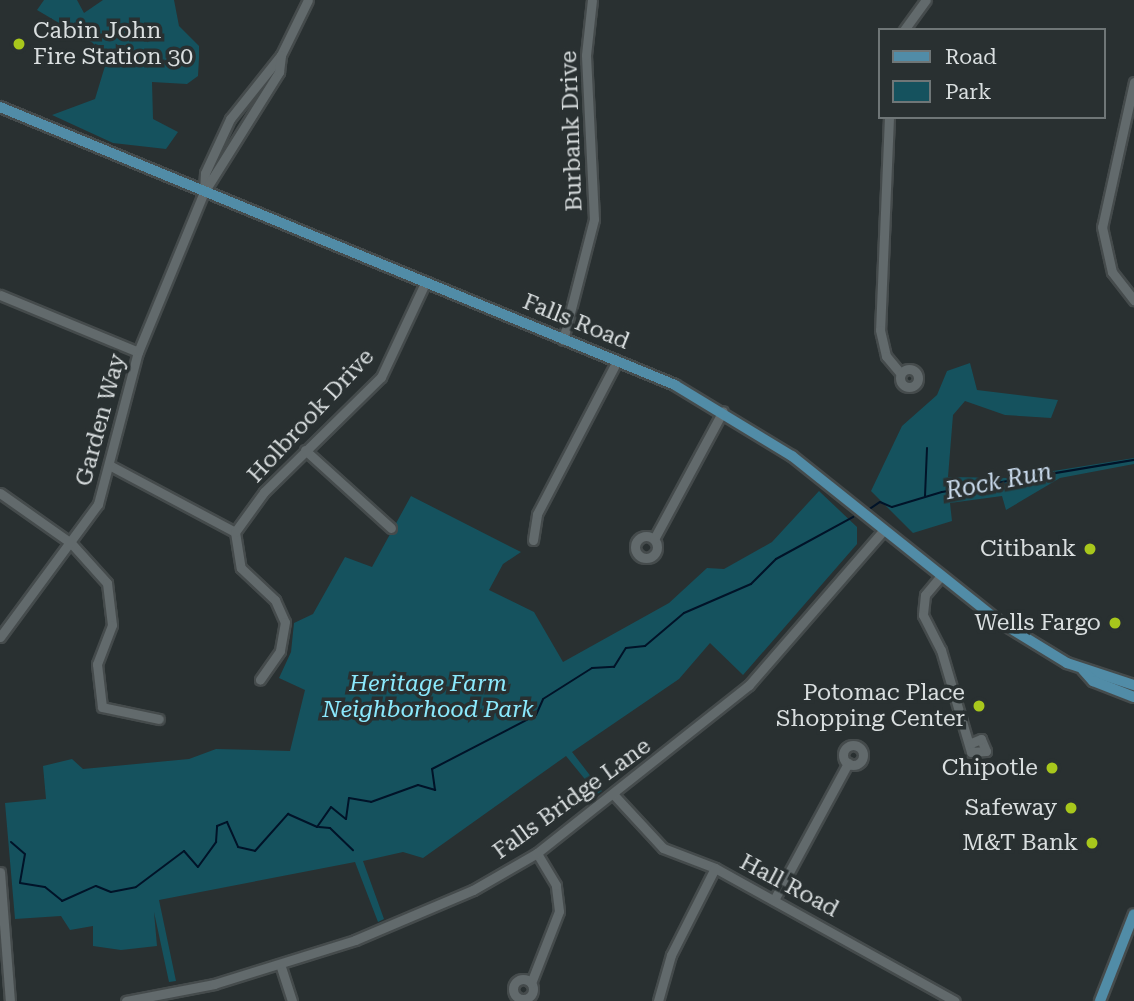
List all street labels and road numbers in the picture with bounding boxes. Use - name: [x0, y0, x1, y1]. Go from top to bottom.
- street label: Burbank Drive: [555, 50, 589, 212]
- street label: Falls Road: [519, 288, 633, 356]
- street label: Holbrook Drive: [242, 343, 380, 489]
- street label: Garden Way: [70, 351, 132, 489]
- street label: Falls Bridge Lane: [488, 732, 656, 866]
- street label: Hall Road: [735, 848, 843, 924]

